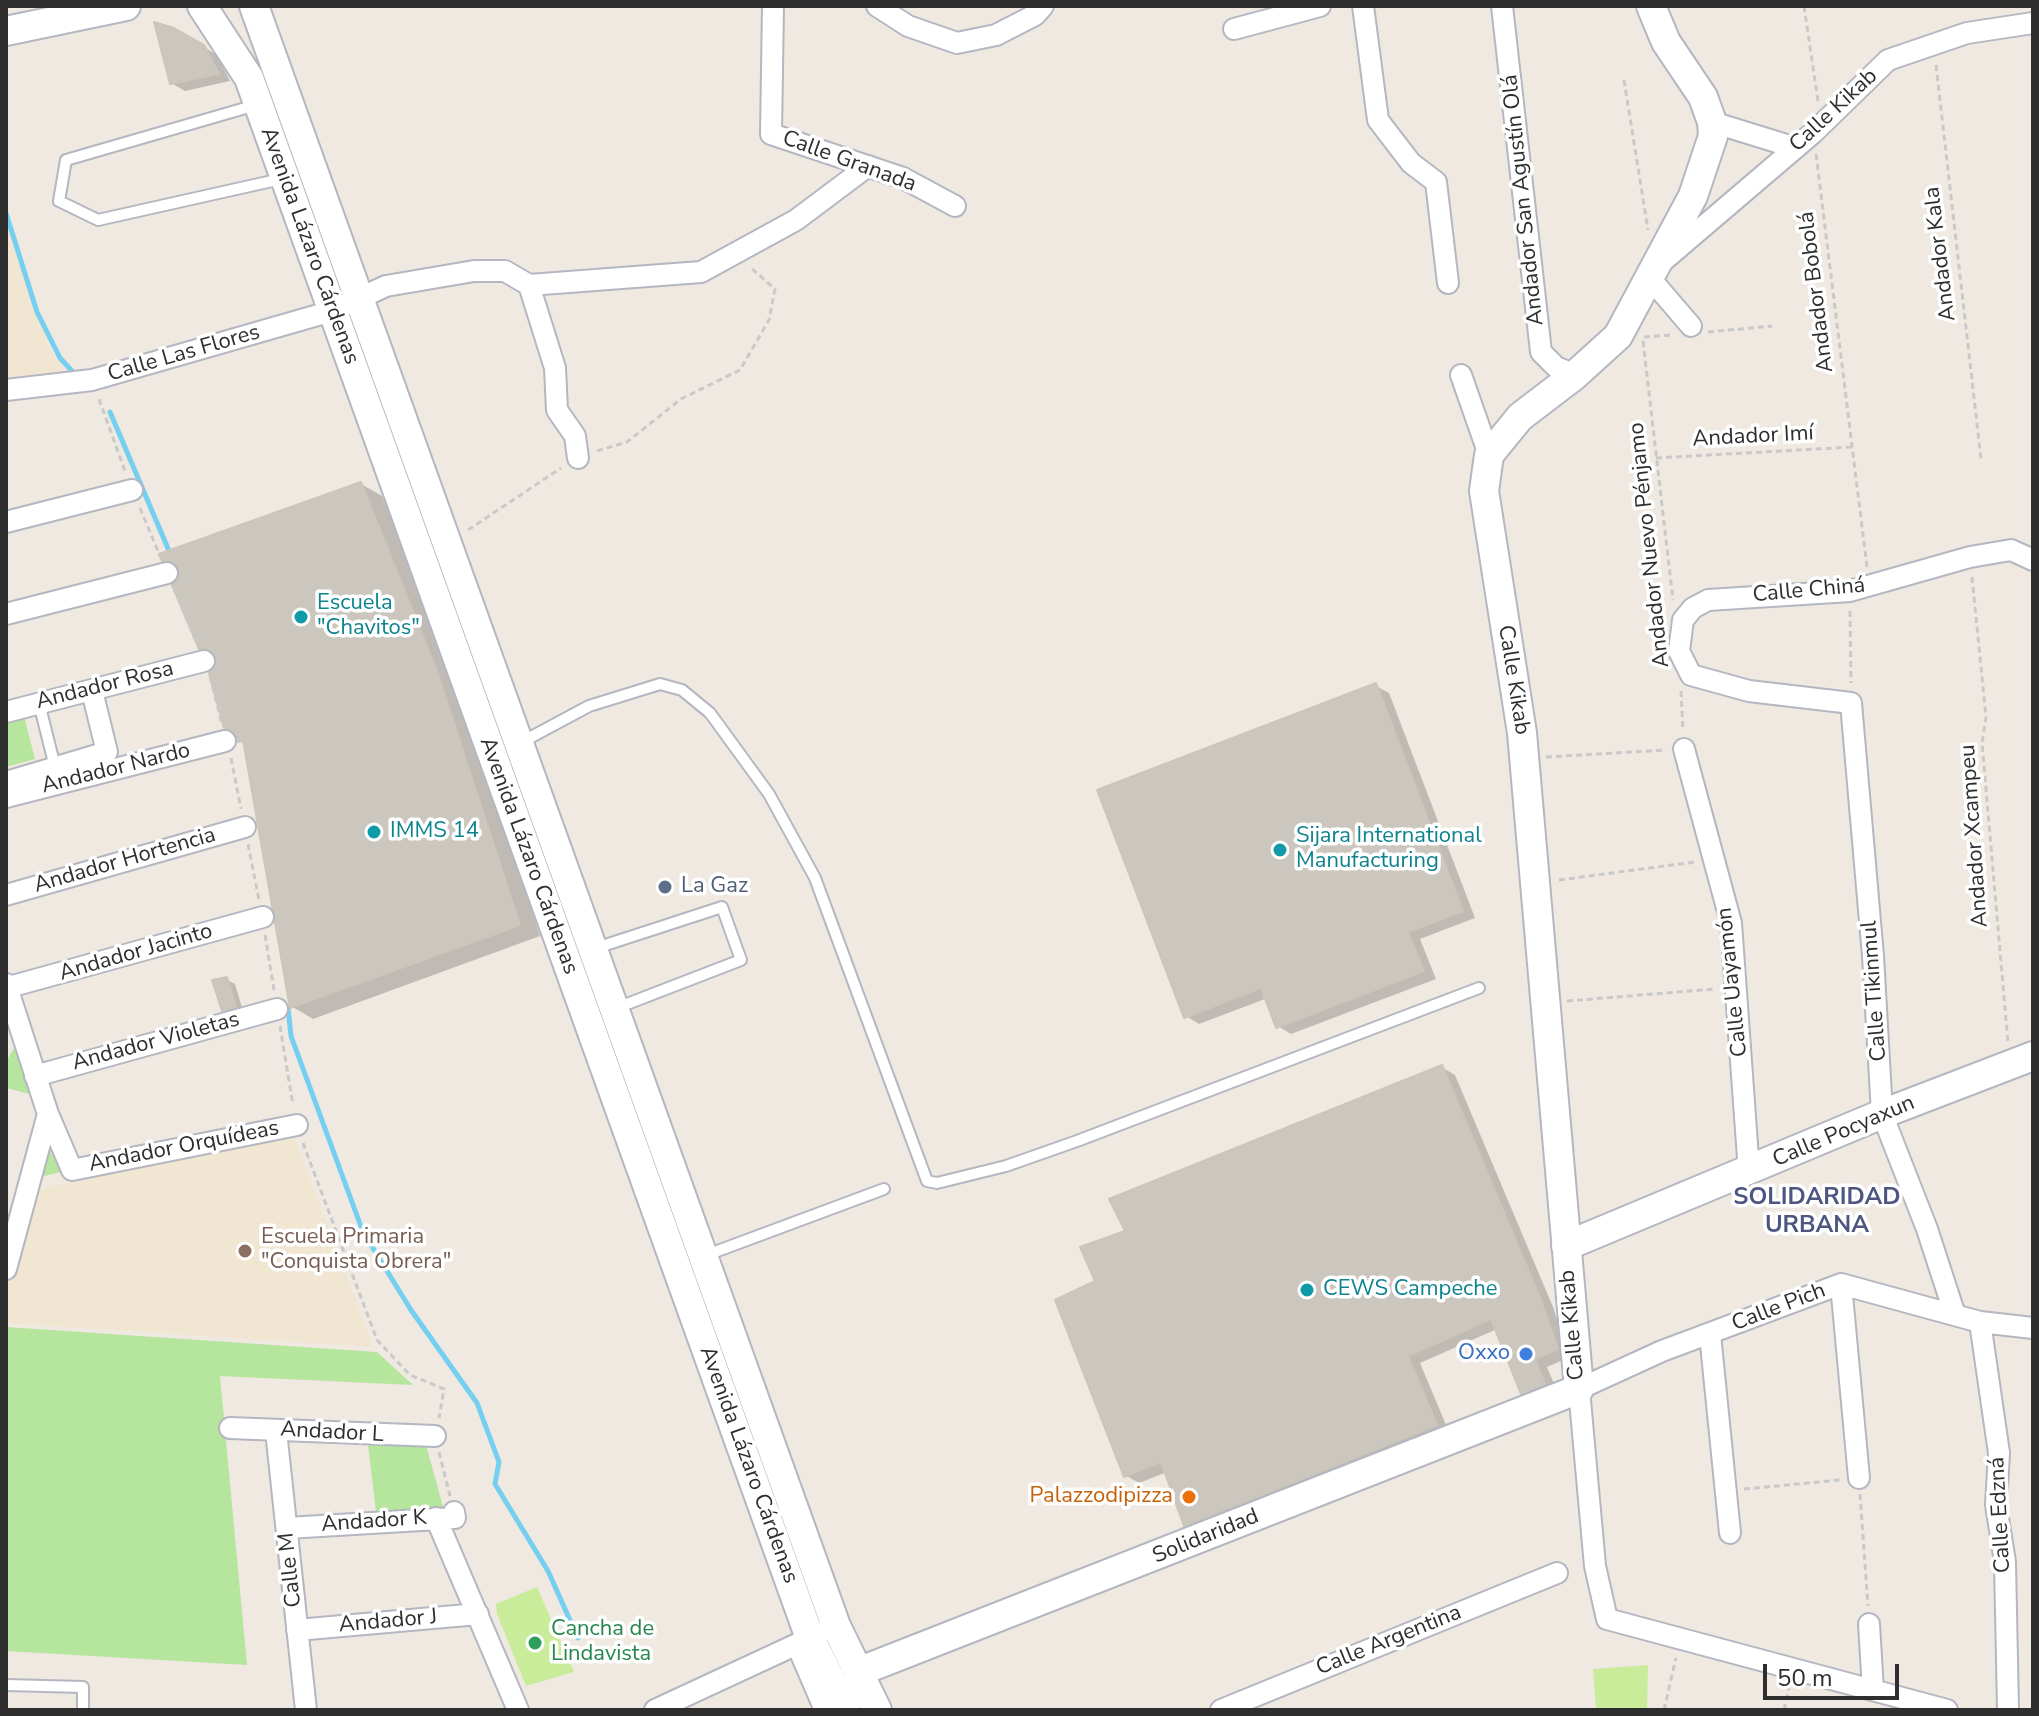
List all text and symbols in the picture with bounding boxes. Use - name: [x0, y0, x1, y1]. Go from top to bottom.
- street label: Calle Kikab: [1785, 64, 1883, 158]
- street label: Andador San Agustín Olá: [1498, 73, 1550, 327]
- street label: Avenida Lázaro Cárdenas: [254, 124, 364, 368]
- street label: Calle Granada: [779, 126, 919, 198]
- street label: Andador Kala: [1920, 185, 1962, 323]
- street label: Andador Bobolá: [1794, 210, 1840, 374]
- street label: Calle Las Flores: [105, 320, 263, 388]
- street label: Andador Nuevo Pénjamo: [1624, 421, 1676, 669]
- street label: Andador Imí: [1692, 421, 1814, 453]
- street label: Calle Chiná: [1752, 573, 1866, 609]
- place label: Escuela "Chavitos": [317, 591, 420, 642]
- marker: Escuela "Chavitos": [292, 608, 310, 626]
- street label: Calle Kikab: [1491, 623, 1535, 737]
- street label: Andador Rosa: [34, 656, 176, 716]
- street label: Avenida Lázaro Cárdenas: [473, 734, 583, 978]
- street label: Andador Nardo: [39, 738, 193, 800]
- street label: Andador Xcampeu: [1955, 744, 1995, 928]
- place label: IMMS 14: [390, 819, 479, 845]
- street label: Andador Hortencia: [31, 822, 219, 900]
- marker: IMMS 14: [365, 823, 383, 841]
- place label: Sijara International Manufacturing: [1296, 824, 1482, 876]
- marker: Sijara International Manufacturing: [1271, 841, 1289, 859]
- place label: La Gaz: [681, 874, 748, 900]
- marker: La Gaz: [656, 878, 674, 896]
- street label: Calle Uayamón: [1712, 906, 1754, 1058]
- street label: Andador Jacinto: [56, 919, 216, 987]
- street label: Calle Tikinmul: [1857, 920, 1893, 1062]
- street label: Andador Violetas: [69, 1007, 243, 1077]
- street label: Calle Pocyaxun: [1769, 1090, 1919, 1174]
- street label: Andador Orquídeas: [87, 1116, 281, 1178]
- district label: SOLIDARIDAD URBANA: [1733, 1184, 1901, 1240]
- place label: Escuela Primaria "Conquista Obrera": [261, 1225, 451, 1276]
- marker: Escuela Primaria "Conquista Obrera": [236, 1242, 254, 1260]
- street label: Calle Kikab: [1555, 1269, 1591, 1381]
- place label: CEWS Campeche: [1323, 1277, 1497, 1303]
- street label: Calle Pich: [1728, 1278, 1830, 1338]
- marker: CEWS Campeche: [1298, 1281, 1316, 1299]
- place label: Oxxo: [1458, 1341, 1510, 1367]
- street label: Avenida Lázaro Cárdenas: [693, 1343, 803, 1587]
- marker: Oxxo: [1517, 1345, 1535, 1363]
- street label: Andador L: [280, 1417, 384, 1449]
- street label: Calle Edzná: [1985, 1456, 2017, 1574]
- place label: Palazzodipizza: [1030, 1484, 1173, 1510]
- marker: Palazzodipizza: [1180, 1488, 1198, 1506]
- street label: Solidaridad: [1149, 1504, 1263, 1570]
- street label: Andador K: [321, 1505, 427, 1539]
- street label: Calle M: [274, 1531, 308, 1609]
- street label: Calle Argentina: [1313, 1600, 1465, 1682]
- street label: Andador J: [338, 1605, 438, 1639]
- place label: Cancha de Lindavista: [551, 1617, 654, 1668]
- marker: Cancha de Lindavista: [526, 1634, 544, 1652]
- scale bar: [1767, 1648, 1903, 1698]
- text: 50 m: [1777, 1662, 1833, 1694]

